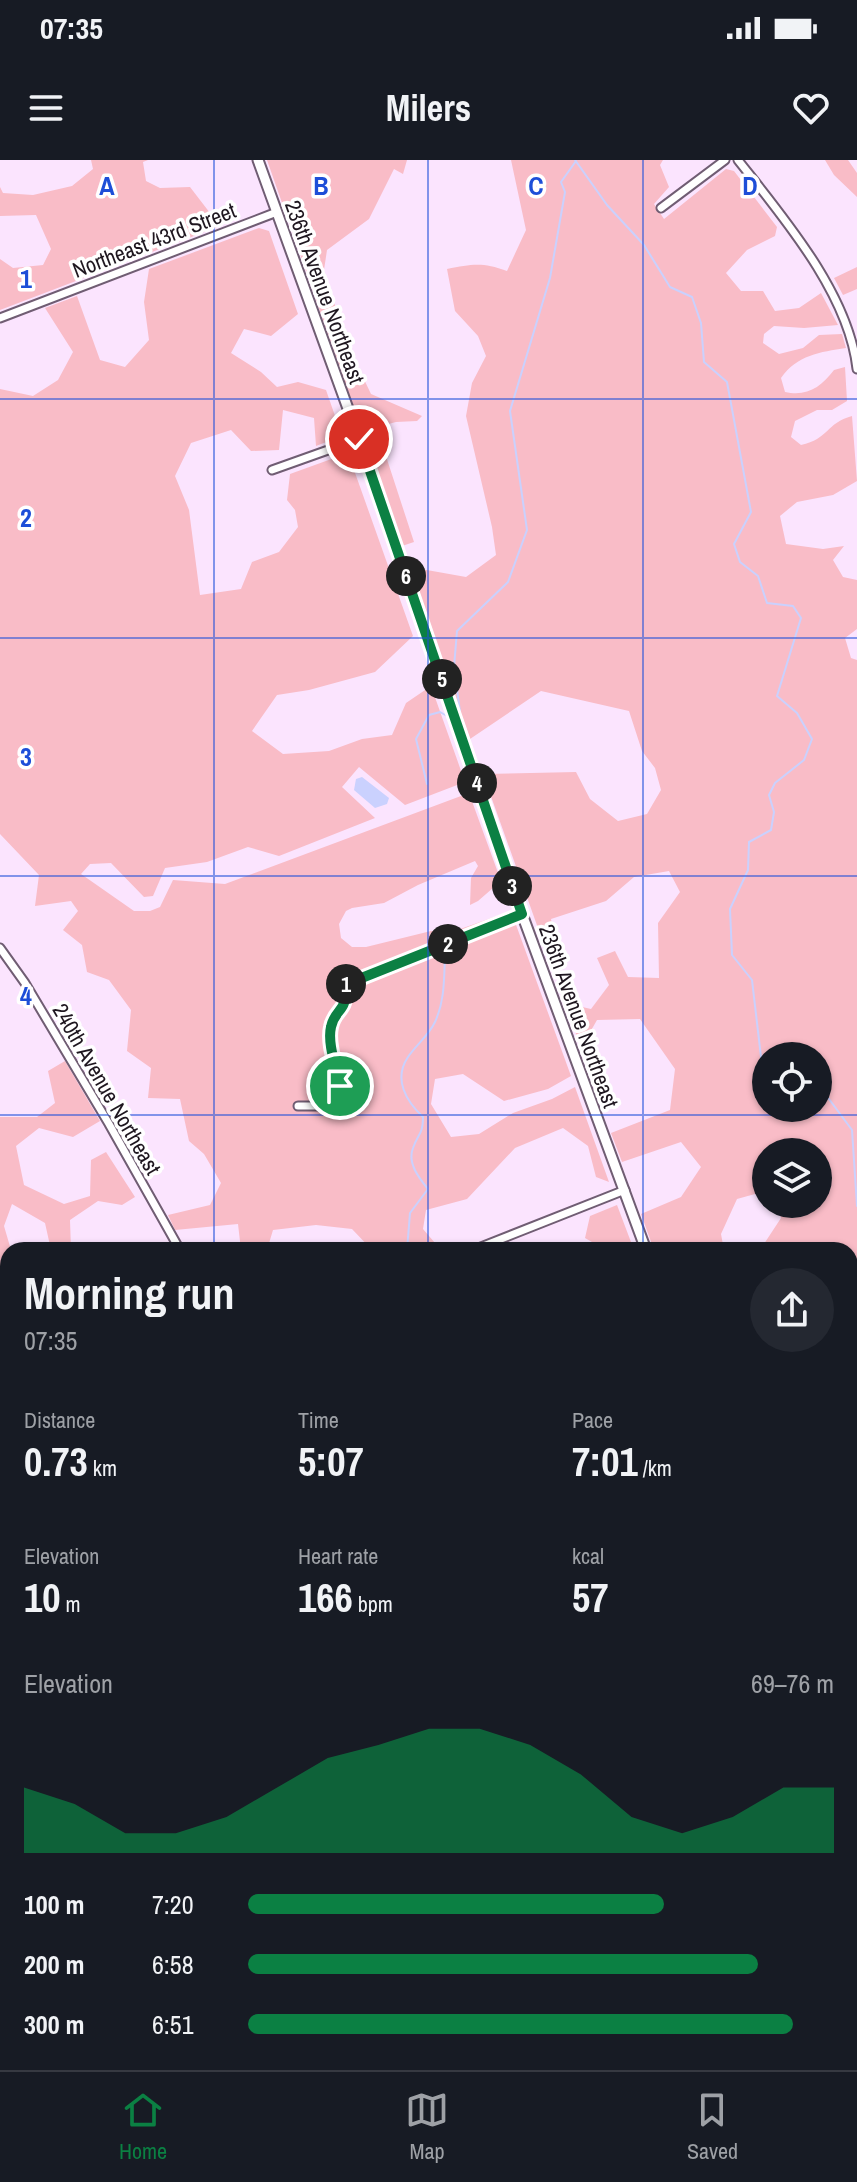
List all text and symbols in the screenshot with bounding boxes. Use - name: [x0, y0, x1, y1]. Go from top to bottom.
- text: 07:35: [40, 8, 103, 48]
- text: Milers: [386, 84, 471, 132]
- icon: menu: [24, 86, 68, 130]
- icon: heart: [789, 86, 833, 130]
- text: A: [99, 168, 115, 203]
- text: B: [313, 168, 329, 203]
- text: C: [528, 168, 544, 203]
- text: D: [742, 168, 758, 203]
- street label: Northeast 43rd Street: [68, 195, 240, 285]
- street label: 236th Avenue Northeast: [278, 196, 372, 388]
- text: 1: [20, 261, 32, 296]
- pin: [325, 405, 393, 473]
- icon: check: [337, 417, 381, 461]
- text: 2: [20, 500, 32, 535]
- pin: 6: [386, 556, 426, 596]
- text: 6: [401, 561, 411, 591]
- pin: 5: [422, 659, 462, 699]
- text: 5: [437, 664, 447, 694]
- text: 3: [20, 739, 32, 774]
- pin: 4: [457, 763, 497, 803]
- text: 4: [472, 768, 482, 798]
- pin: 3: [492, 866, 532, 906]
- text: 3: [507, 871, 517, 901]
- street label: 236th Avenue Northeast: [532, 920, 626, 1112]
- pin: 2: [428, 924, 468, 964]
- text: 2: [443, 929, 453, 959]
- pin: 1: [326, 964, 366, 1004]
- text: 1: [341, 969, 351, 999]
- text: 4: [20, 978, 32, 1013]
- street label: 240th Avenue Northeast: [46, 998, 168, 1180]
- map controls: [752, 1042, 832, 1218]
- button: locate: [752, 1042, 832, 1122]
- pin: [306, 1052, 374, 1120]
- icon: arrive: [318, 1064, 362, 1108]
- button: layers: [752, 1138, 832, 1218]
- text: Morning run: [24, 1263, 234, 1323]
- button: share: [750, 1268, 834, 1352]
- text: 07:35: [24, 1323, 77, 1358]
- text: Distance: [24, 1405, 95, 1435]
- text: Time: [298, 1405, 339, 1435]
- text: Pace: [572, 1405, 613, 1435]
- text: 0.73: [24, 1435, 88, 1488]
- text: 5:07: [298, 1435, 364, 1488]
- text: 7:01: [572, 1435, 638, 1488]
- text: km: [88, 1453, 117, 1483]
- text: /km: [638, 1453, 672, 1483]
- text: Elevation: [24, 1541, 99, 1571]
- text: Heart rate: [298, 1541, 378, 1571]
- text: kcal: [572, 1541, 604, 1571]
- text: 10: [24, 1571, 60, 1624]
- text: 166: [298, 1571, 353, 1624]
- text: 57: [572, 1571, 608, 1624]
- text: m: [60, 1589, 81, 1619]
- text: bpm: [353, 1589, 393, 1619]
- text: Elevation: [24, 1666, 113, 1701]
- text: 69–76 m: [751, 1666, 834, 1701]
- text: 100 m: [24, 1887, 84, 1922]
- text: 7:20: [152, 1887, 194, 1922]
- text: 200 m: [24, 1947, 84, 1982]
- text: 6:58: [152, 1947, 194, 1982]
- text: 300 m: [24, 2007, 84, 2042]
- text: 6:51: [152, 2007, 194, 2042]
- tab: Home: [119, 2088, 167, 2166]
- tab: Map: [405, 2088, 449, 2166]
- tab: Saved: [687, 2088, 738, 2166]

